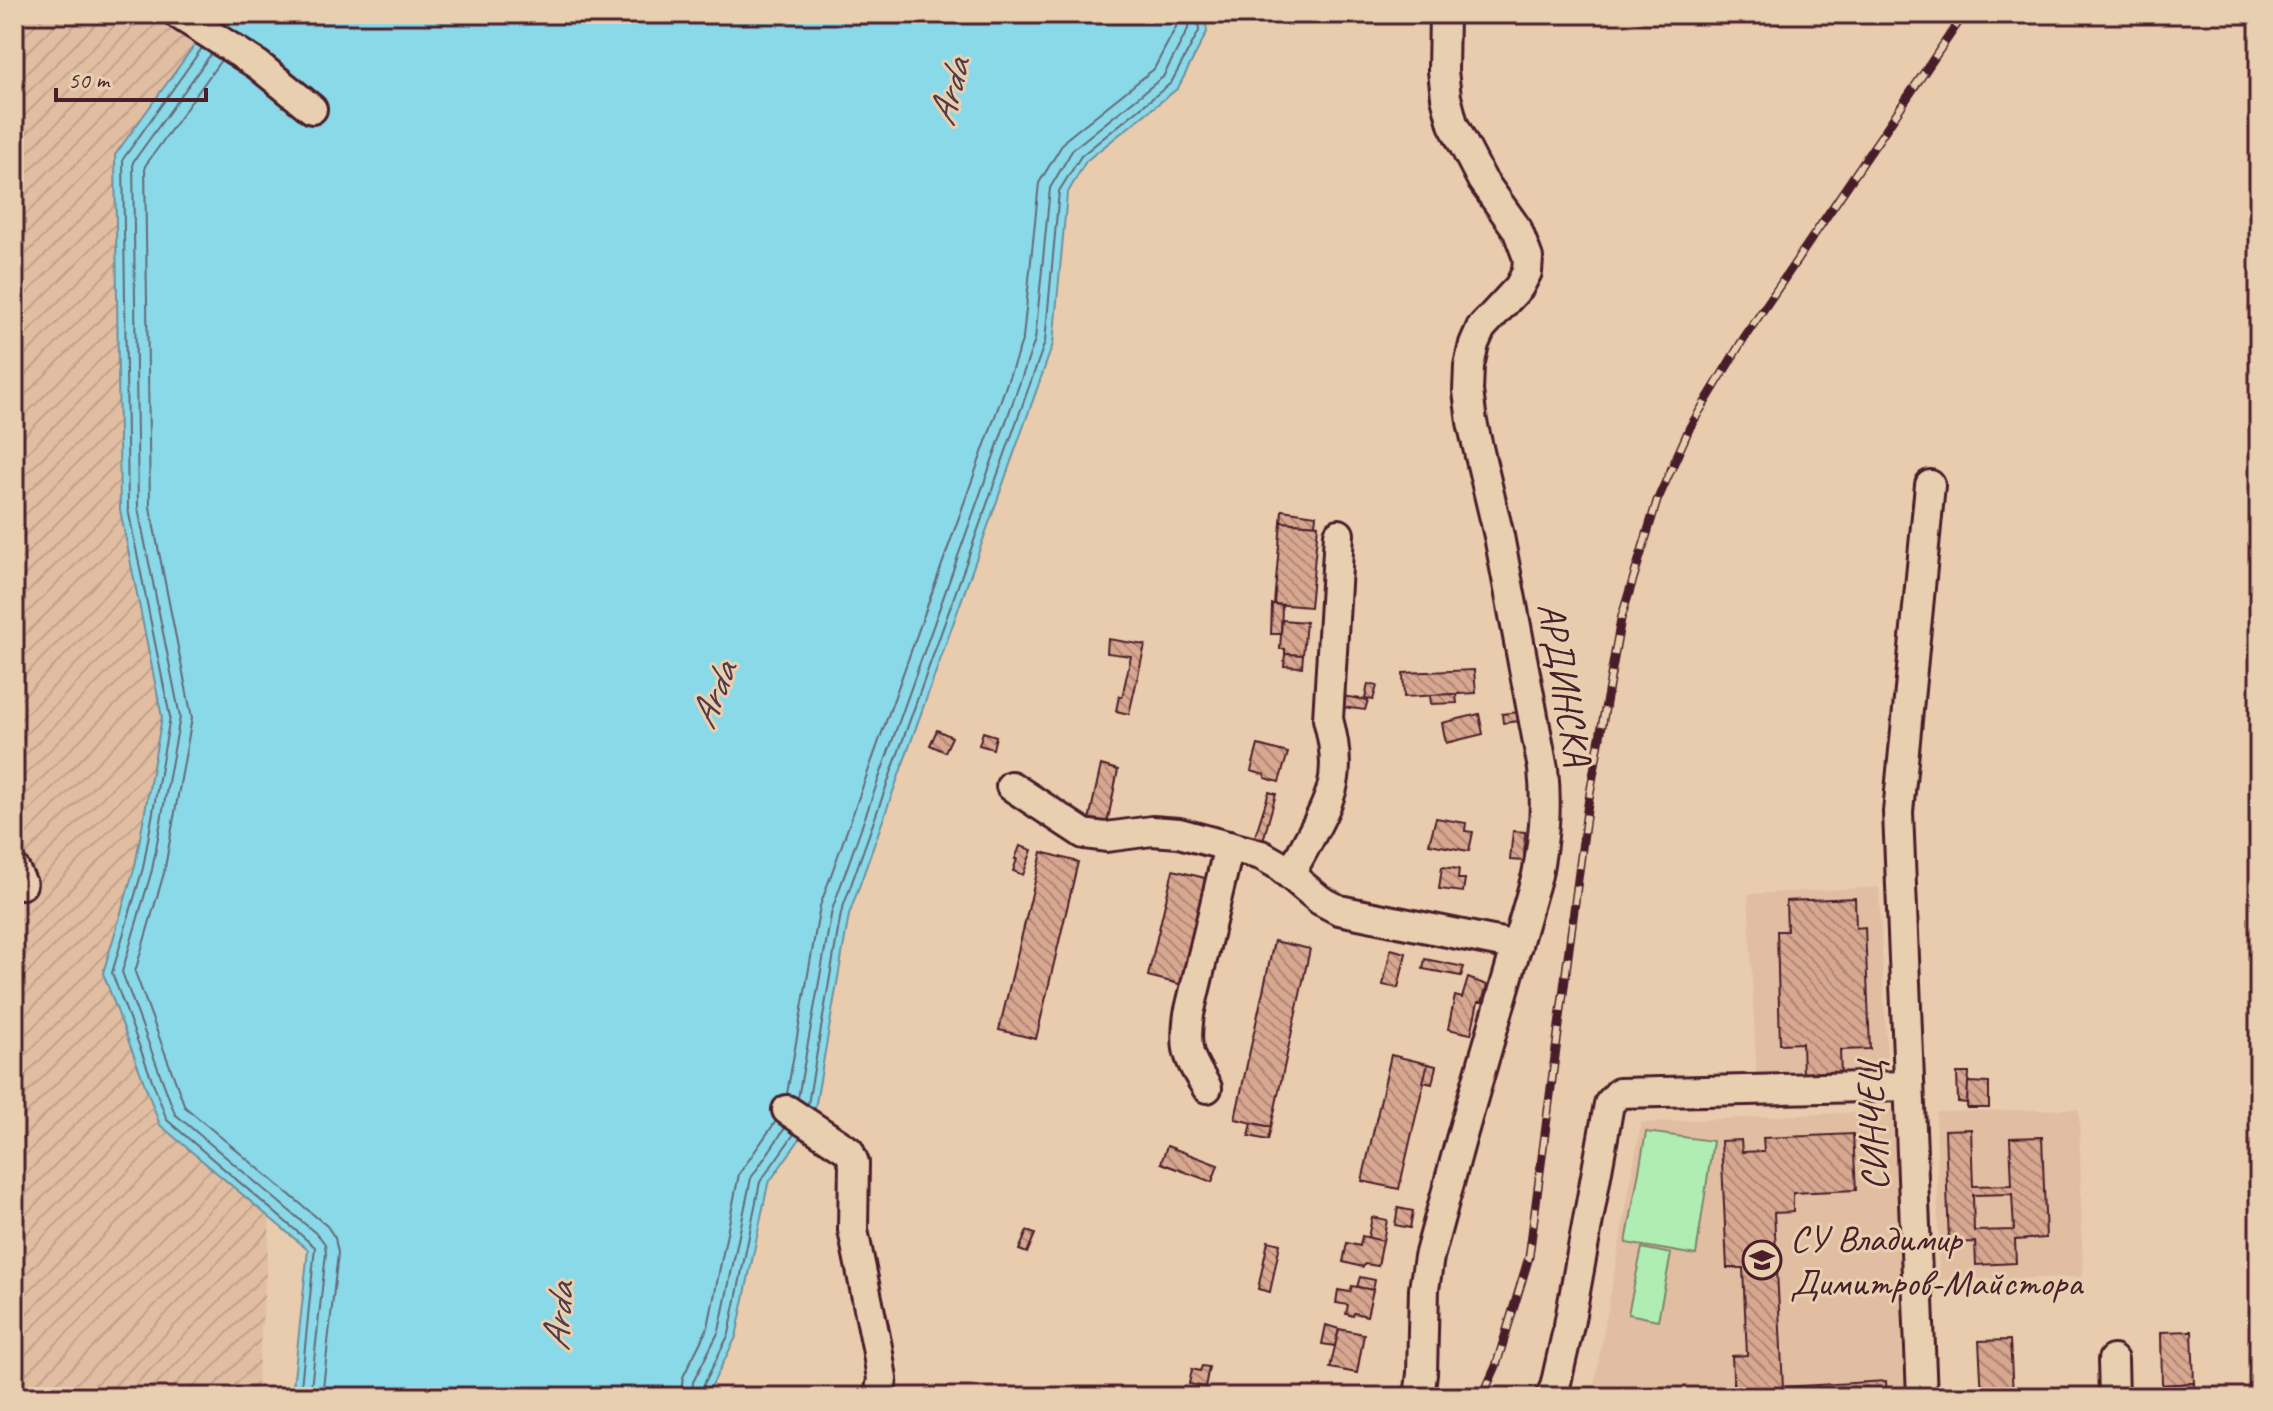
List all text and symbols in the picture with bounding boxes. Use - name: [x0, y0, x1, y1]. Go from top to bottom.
- water label: Arda: [916, 50, 983, 131]
- scale bar: [56, 52, 206, 102]
- text: 50 m: [68, 65, 111, 95]
- street label: АРДИНСКА: [1528, 599, 1603, 770]
- water label: Arda: [677, 651, 750, 736]
- street label: СИНЧЕЦ: [1845, 1056, 1899, 1192]
- place label: СУ Владимир Димитров-Майстора: [1790, 1215, 2085, 1306]
- school or university icon: СУ Владимир Димитров-Майстора: [1741, 1239, 1783, 1281]
- water label: Arda: [530, 1278, 586, 1353]

